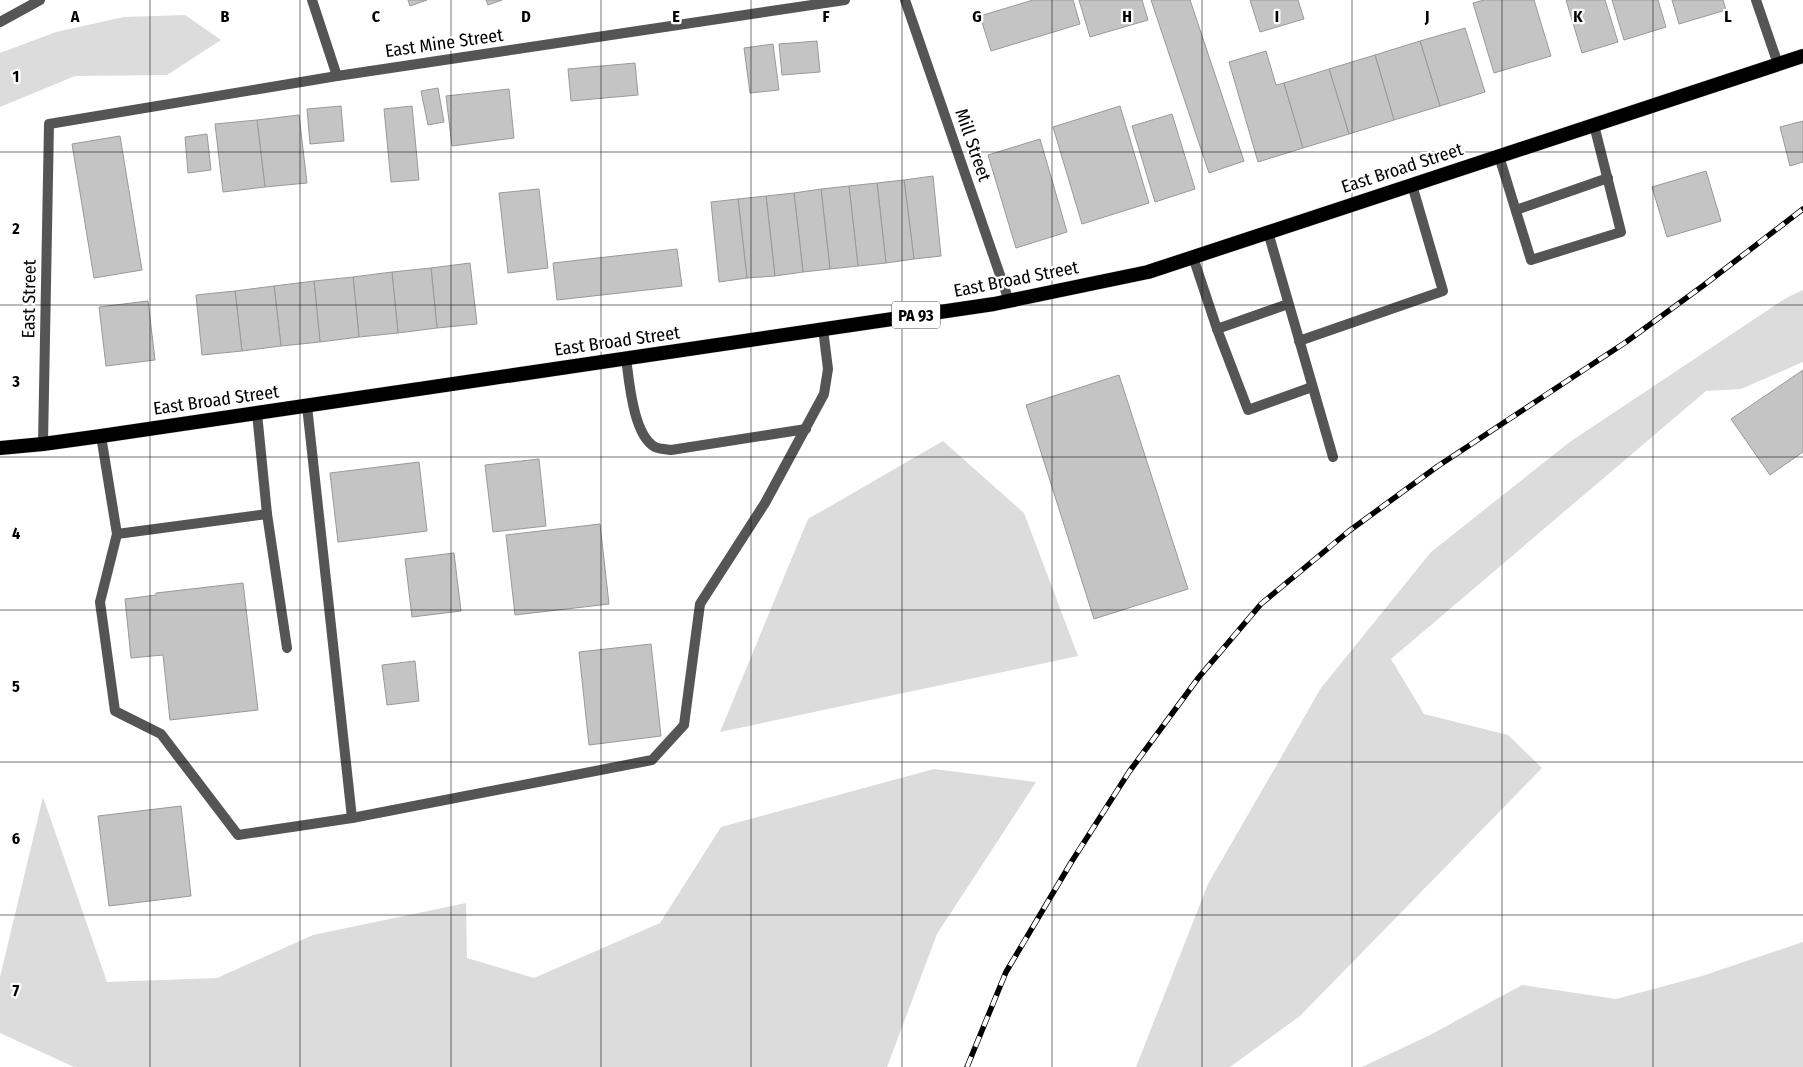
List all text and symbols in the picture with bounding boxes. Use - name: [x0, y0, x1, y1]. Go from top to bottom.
- text: A: [70, 7, 80, 26]
- text: B: [221, 7, 230, 26]
- text: C: [372, 7, 381, 26]
- text: D: [521, 7, 531, 26]
- text: E: [672, 7, 680, 26]
- text: F: [822, 7, 830, 26]
- text: G: [972, 7, 982, 26]
- text: H: [1122, 7, 1132, 26]
- text: I: [1275, 7, 1279, 26]
- text: J: [1424, 7, 1429, 26]
- text: K: [1573, 7, 1583, 26]
- text: L: [1724, 7, 1732, 26]
- street label: East Mine Street: [384, 24, 505, 62]
- text: 1: [13, 67, 19, 86]
- street label: Mill Street: [950, 106, 996, 184]
- street label: East Broad Street: [1338, 138, 1466, 198]
- text: 2: [11, 219, 20, 238]
- street label: East Broad Street: [952, 256, 1080, 302]
- street label: East Street: [17, 259, 41, 339]
- road number: PA 93: [892, 302, 940, 328]
- street label: East Broad Street: [553, 321, 681, 361]
- text: 3: [11, 372, 20, 391]
- street label: East Broad Street: [152, 380, 280, 420]
- text: 4: [12, 524, 20, 543]
- text: 5: [12, 677, 20, 696]
- text: 6: [12, 829, 20, 848]
- text: 7: [13, 981, 20, 1000]

